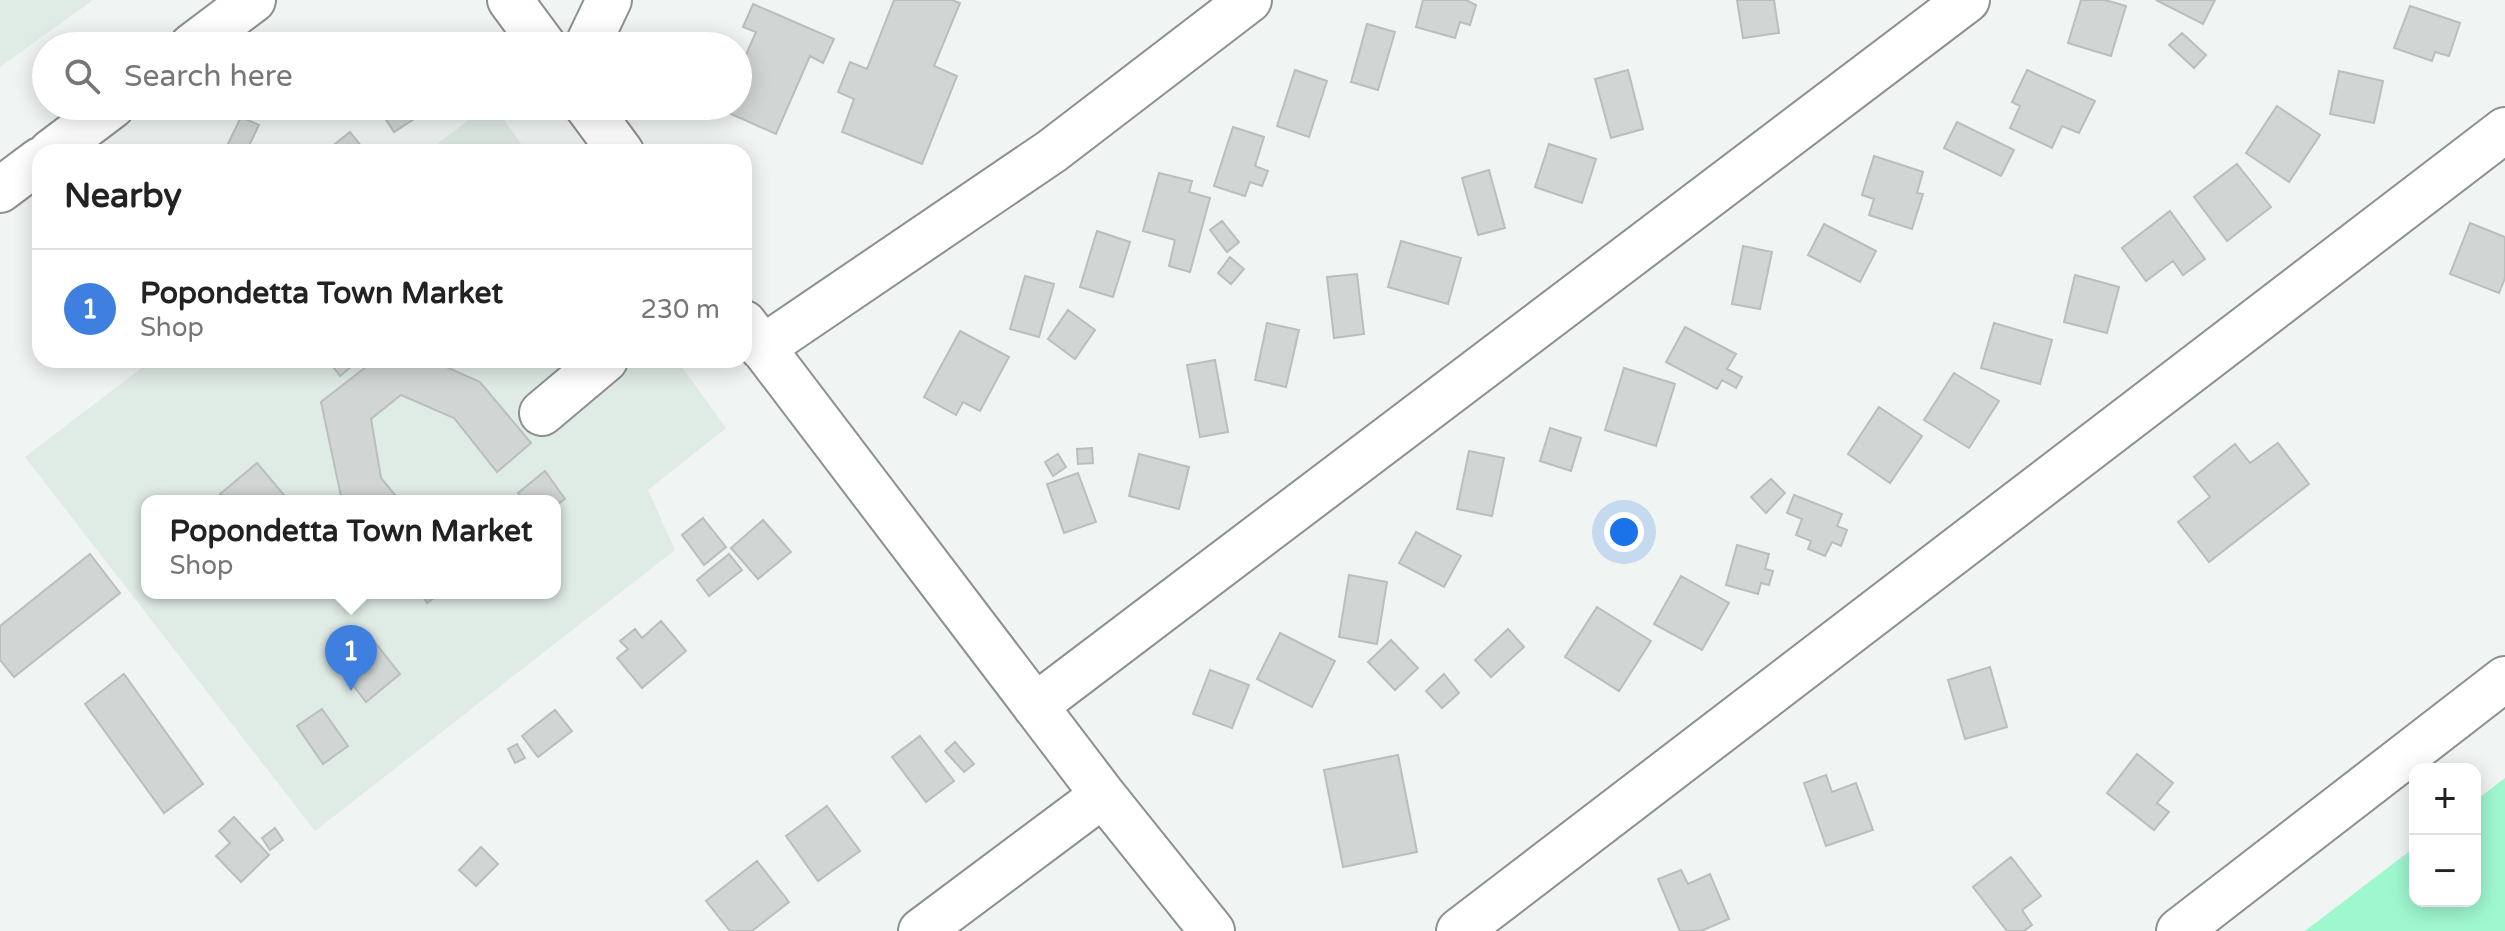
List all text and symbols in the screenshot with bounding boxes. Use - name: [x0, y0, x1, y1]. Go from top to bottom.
- search box: [32, 32, 752, 120]
- icon: search: [60, 54, 104, 98]
- text: Search here: [124, 58, 293, 95]
- text: Nearby: [64, 176, 182, 217]
- text: Popondetta Town Market: [140, 275, 503, 312]
- text: 1: [82, 294, 98, 325]
- text: 230 m: [640, 294, 720, 325]
- text: Shop: [140, 312, 204, 343]
- popup: [141, 495, 561, 599]
- your location: [1604, 512, 1644, 552]
- text: Popondetta Town Market: [170, 513, 532, 550]
- text: Shop: [170, 550, 233, 581]
- pin: 1: [325, 625, 377, 691]
- map controls: [2409, 763, 2481, 907]
- button: +: [2409, 763, 2481, 835]
- button: −: [2409, 835, 2481, 907]

